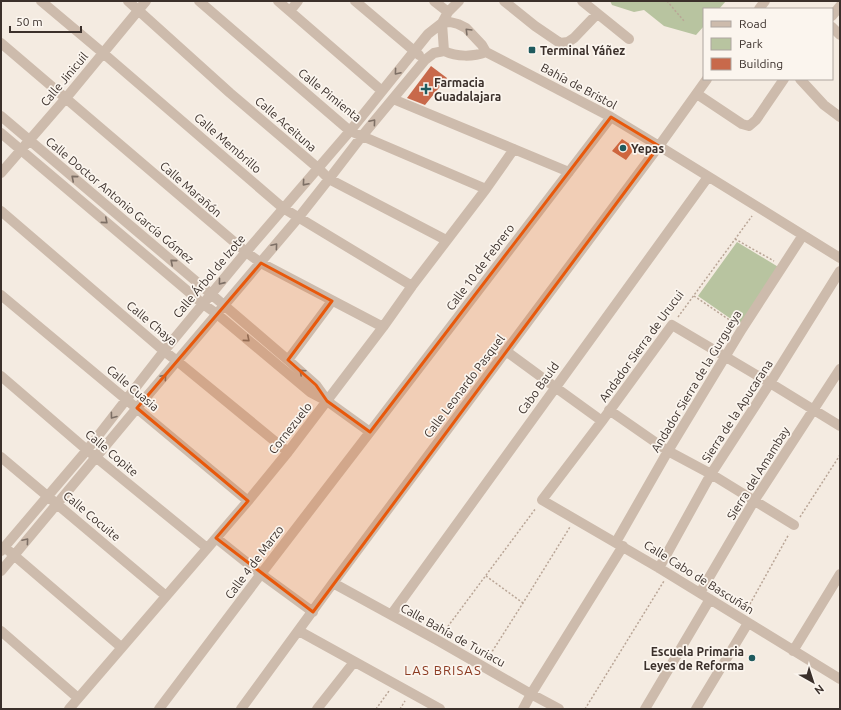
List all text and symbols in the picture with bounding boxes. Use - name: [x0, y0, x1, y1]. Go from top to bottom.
- scale bar: [10, 8, 81, 34]
- legend: [703, 8, 833, 80]
- text: 50 m: [16, 15, 43, 28]
- text: Road: [739, 17, 767, 30]
- one-way arrow: [465, 28, 473, 36]
- text: Park: [739, 37, 763, 50]
- place label: Terminal Yáñez: [540, 44, 625, 57]
- marker: Terminal Yáñez: [527, 45, 537, 55]
- street label: Calle Jinicuil: [38, 49, 90, 109]
- text: Building: [739, 57, 783, 70]
- street label: Bahía de Bristol: [539, 61, 619, 111]
- street label: Calle Pimienta: [296, 66, 364, 124]
- one-way arrow: [395, 68, 402, 75]
- place label: Farmacia Guadalajara: [434, 76, 501, 103]
- marker: Farmacia Guadalajara: [421, 84, 431, 94]
- street label: Calle Aceituna: [253, 94, 319, 154]
- street label: Calle Membrillo: [192, 110, 264, 176]
- one-way arrow: [369, 119, 376, 127]
- street label: Calle Doctor Antonio García Gómez: [44, 134, 197, 266]
- place label: Yepas: [631, 142, 664, 155]
- marker: Yepas: [618, 143, 628, 153]
- street label: Calle Marañón: [158, 159, 224, 219]
- one-way arrow: [71, 175, 78, 182]
- one-way arrow: [302, 178, 310, 186]
- one-way arrow: [101, 217, 108, 224]
- street label: Calle 10 de Febrero: [443, 221, 517, 313]
- street label: Calle Árbol de Izote: [170, 232, 248, 320]
- one-way arrow: [271, 243, 278, 250]
- one-way arrow: [171, 259, 178, 266]
- one-way arrow: [218, 277, 225, 285]
- street label: Andador Sierra de Urucui: [596, 288, 686, 404]
- street label: Calle Chaya: [124, 298, 180, 348]
- street label: Andador Sierra de la Gurgueya: [648, 308, 744, 454]
- street label: Calle Leonardo Pasquel: [421, 332, 507, 440]
- one-way arrow: [242, 334, 249, 341]
- street label: Sierra de la Apucarana: [699, 357, 775, 465]
- street label: Cabo Bauld: [515, 359, 561, 417]
- street label: Calle Cuasia: [104, 363, 162, 413]
- one-way arrow: [299, 370, 307, 377]
- one-way arrow: [159, 374, 166, 382]
- street label: Cornezuelo: [266, 400, 314, 456]
- one-way arrow: [110, 411, 117, 418]
- street label: Sierra del Amambay: [724, 424, 792, 522]
- street label: Calle Copite: [83, 427, 141, 479]
- street label: Calle Cocuite: [61, 488, 123, 544]
- street label: Calle 4 de Marzo: [222, 523, 286, 601]
- one-way arrow: [22, 538, 29, 545]
- street label: Calle Cabo de Bascuñán: [642, 538, 756, 616]
- street label: Calle Bahía de Turiacu: [399, 601, 507, 669]
- place label: Escuela Primaria Leyes de Reforma: [643, 645, 744, 672]
- marker: Escuela Primaria Leyes de Reforma: [747, 653, 757, 663]
- north arrow: [793, 662, 833, 702]
- district label: LAS BRISAS: [404, 663, 482, 677]
- text: N: [812, 683, 826, 697]

